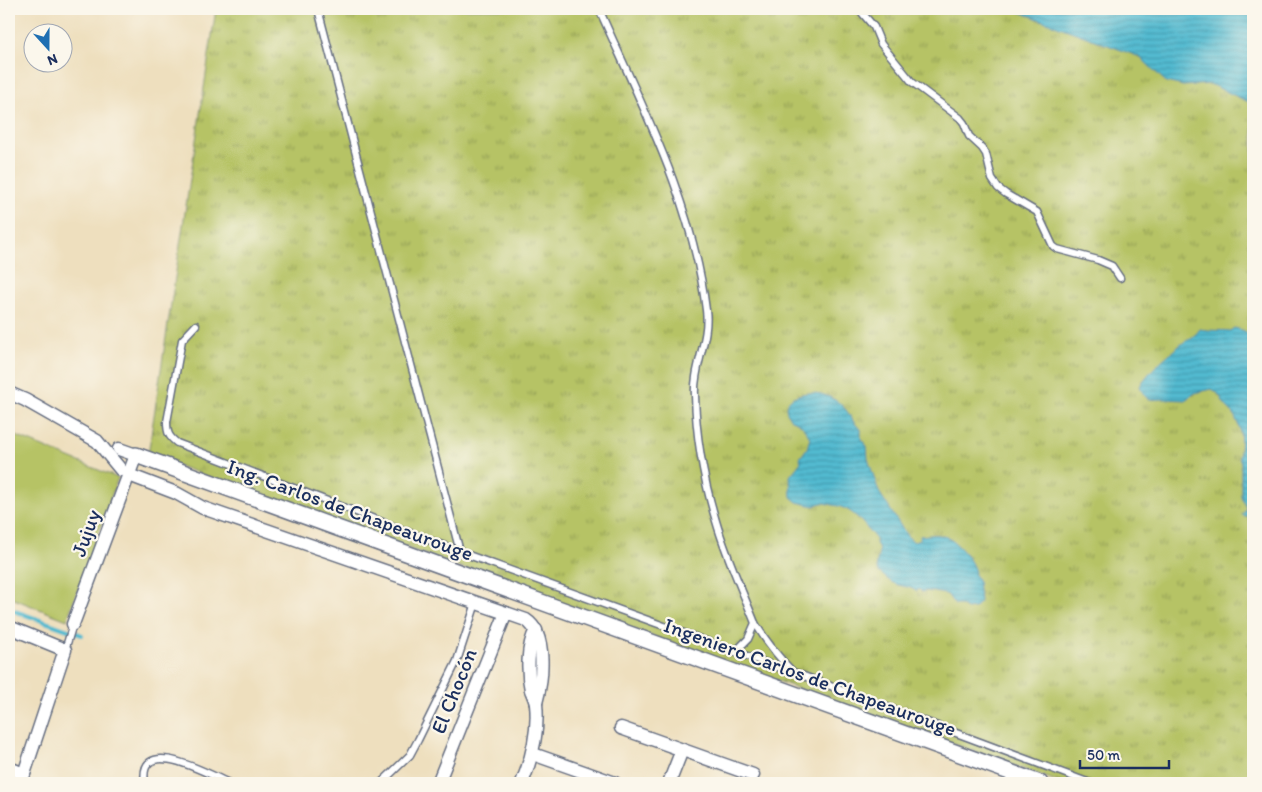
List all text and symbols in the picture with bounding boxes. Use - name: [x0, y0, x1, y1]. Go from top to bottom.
- north arrow: [22, 22, 72, 72]
- text: N: [45, 50, 60, 69]
- street label: Ing. Carlos de Chapeaurouge: [224, 453, 477, 566]
- street label: Jujuy: [66, 506, 106, 560]
- street label: Ingeniero Carlos de Chapeaurouge: [660, 612, 960, 741]
- street label: El Chocón: [425, 644, 482, 737]
- scale bar: [1080, 737, 1168, 769]
- text: 50 m: [1087, 746, 1120, 764]

